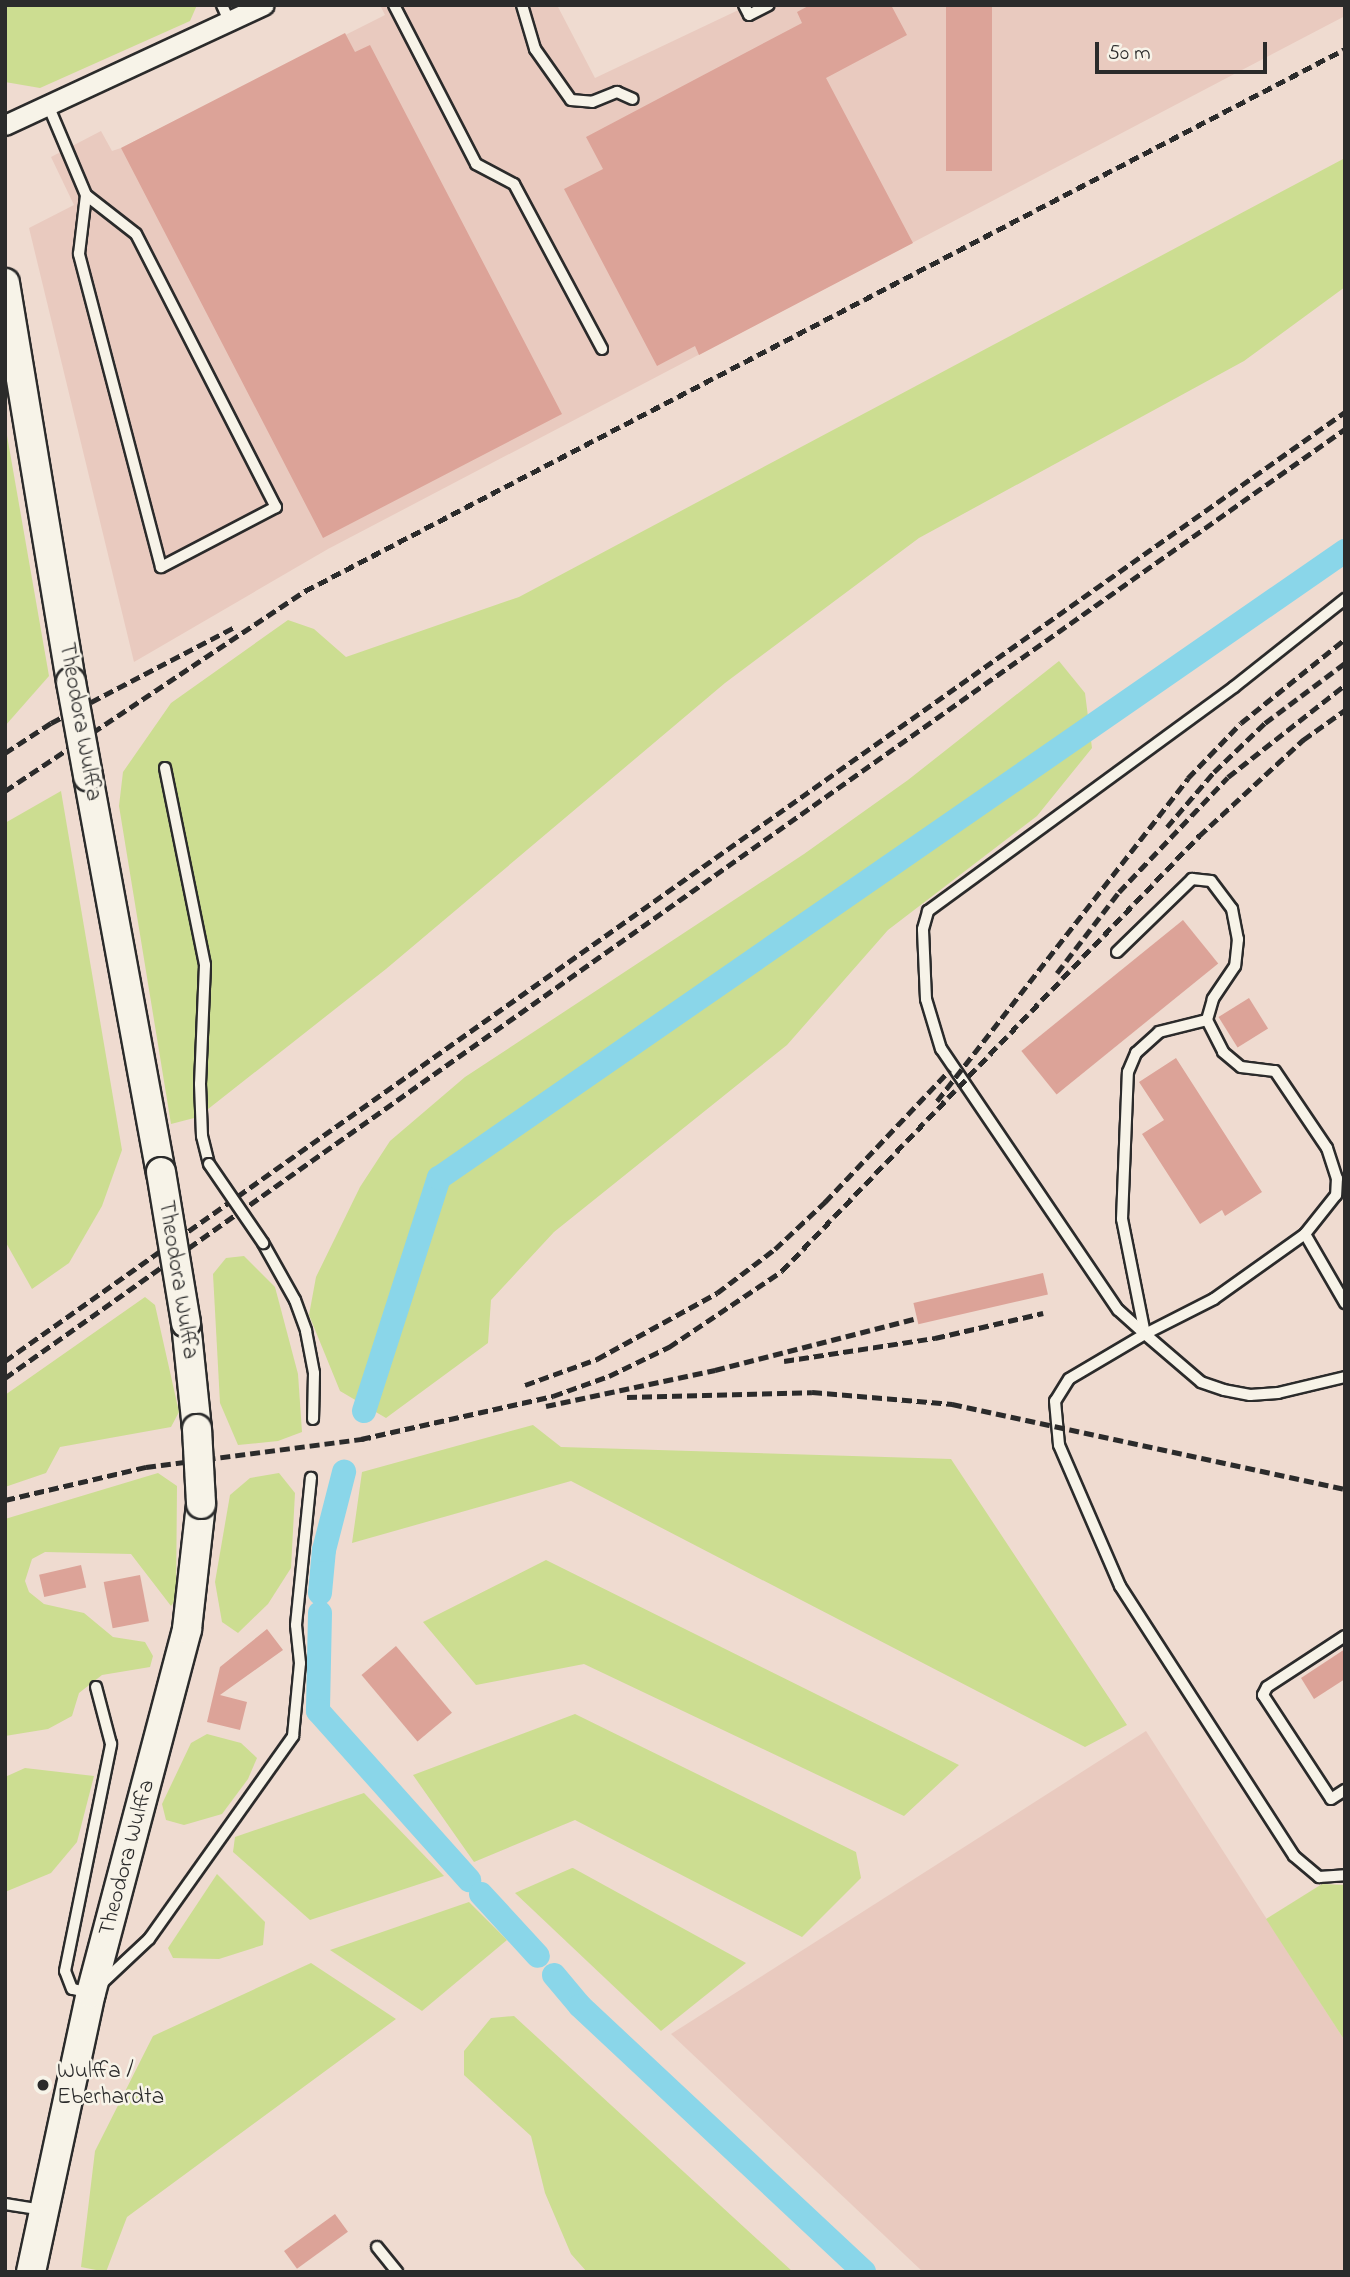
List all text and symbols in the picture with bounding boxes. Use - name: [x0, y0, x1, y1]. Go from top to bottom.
- scale bar: [1098, 28, 1270, 72]
- text: 50 m: [1108, 39, 1151, 69]
- street label: Theodora Wulffa: [51, 641, 107, 803]
- street label: Theodora Wulffa: [151, 1199, 203, 1361]
- street label: Theodora Wulffa: [94, 1777, 162, 1939]
- place label: Wulffa / Eberhardta: [57, 2058, 164, 2112]
- marker: Wulffa / Eberhardta: [35, 2077, 51, 2093]

